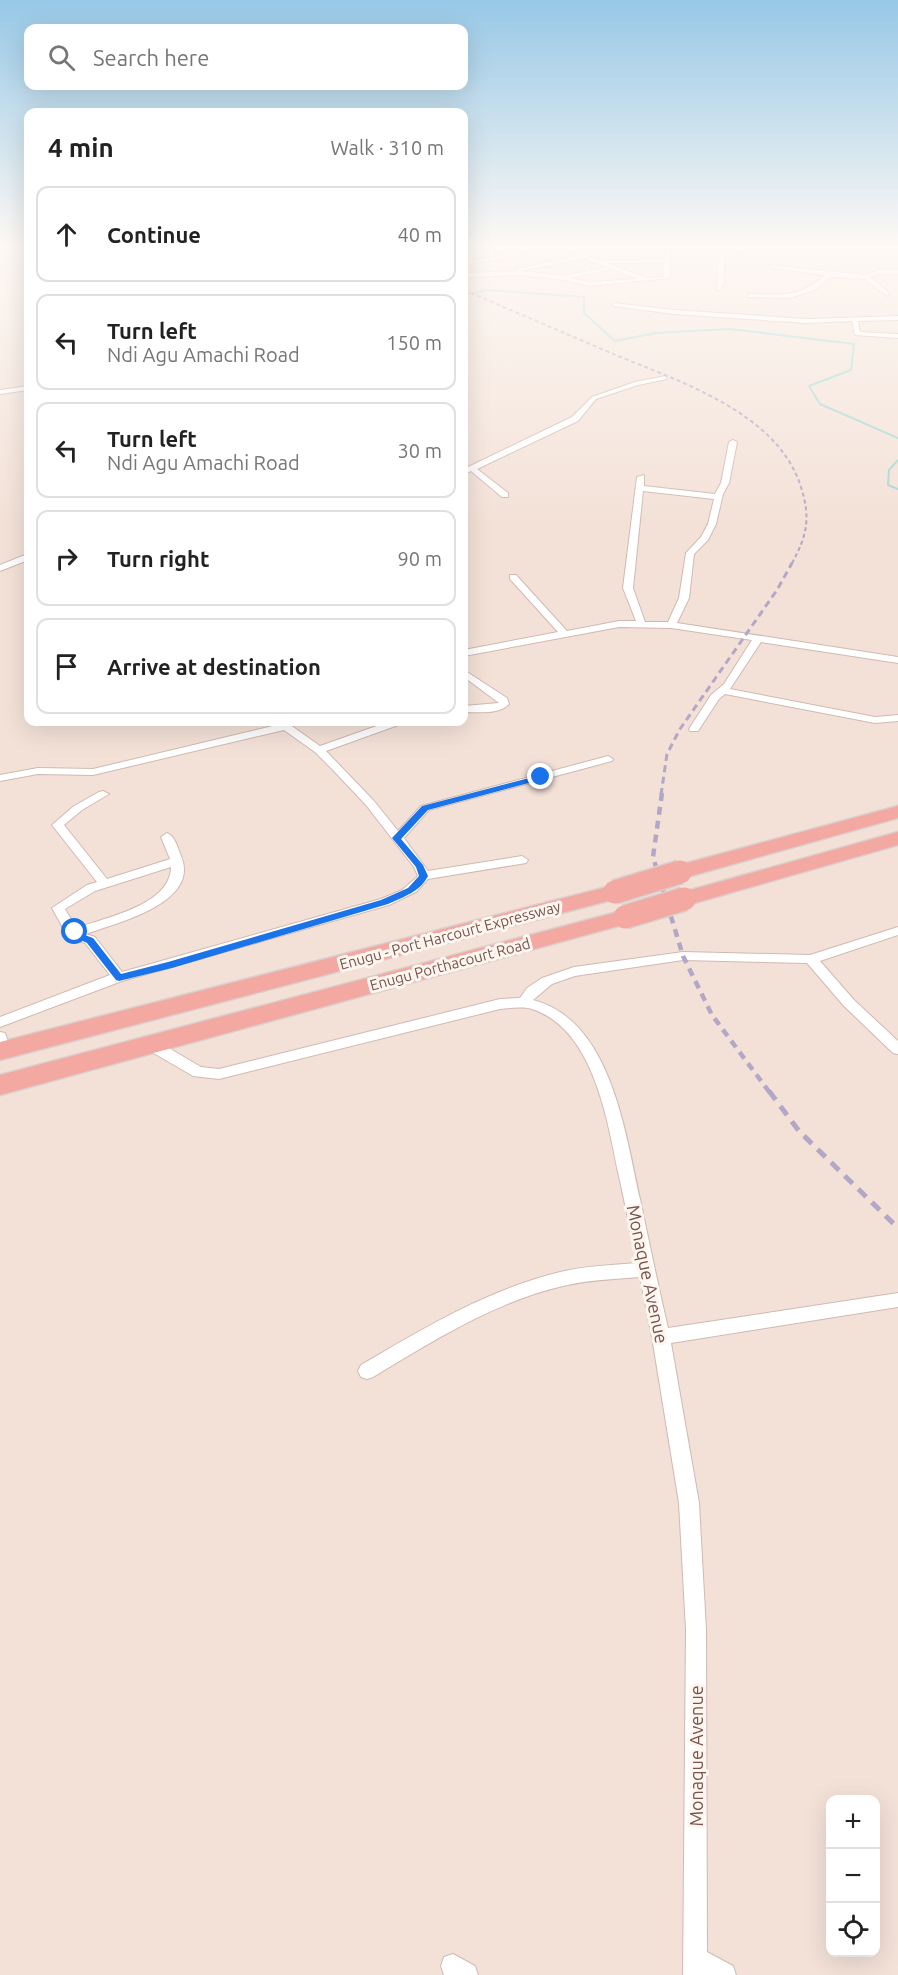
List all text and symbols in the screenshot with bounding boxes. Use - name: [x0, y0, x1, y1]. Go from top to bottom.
- search box: [24, 24, 468, 90]
- icon: search: [45, 41, 78, 74]
- text: Search here: [93, 45, 209, 70]
- text: 4 min: [48, 133, 114, 162]
- text: Walk · 310 m: [331, 136, 444, 159]
- icon: ahead: [50, 218, 83, 251]
- text: Continue: [107, 222, 201, 247]
- text: 40 m: [398, 223, 442, 246]
- text: Turn left: [107, 318, 197, 343]
- icon: left: [50, 326, 83, 359]
- text: 150 m: [386, 331, 442, 354]
- text: Ndi Agu Amachi Road: [107, 343, 300, 366]
- text: Turn left: [107, 426, 197, 451]
- icon: left: [50, 434, 83, 467]
- text: 30 m: [398, 439, 442, 462]
- text: Ndi Agu Amachi Road: [107, 451, 300, 474]
- icon: right: [50, 542, 83, 575]
- text: Turn right: [107, 546, 209, 571]
- text: 90 m: [398, 547, 442, 570]
- icon: arrive: [50, 650, 83, 683]
- text: Arrive at destination: [107, 654, 321, 679]
- route end: [527, 763, 553, 789]
- street label: Enugu - Port Harcourt Expressway: [338, 897, 562, 973]
- route start: [61, 918, 87, 944]
- street label: Enugu Porthacourt Road: [368, 934, 532, 994]
- street label: Monaque Avenue: [624, 1203, 672, 1345]
- street label: Monaque Avenue: [686, 1685, 706, 1827]
- map controls: [826, 1795, 880, 1957]
- button: +: [826, 1795, 880, 1849]
- button: −: [826, 1849, 880, 1903]
- button: locate: [826, 1903, 880, 1957]

